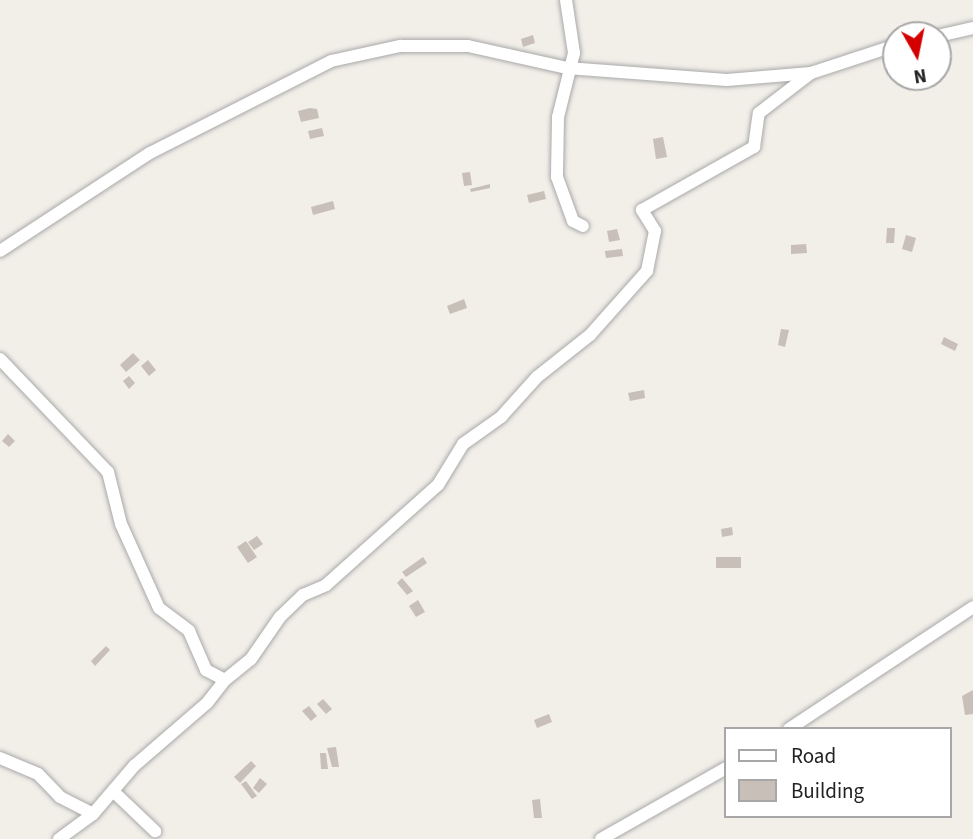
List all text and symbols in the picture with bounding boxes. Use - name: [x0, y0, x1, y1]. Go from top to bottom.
- north arrow: [882, 21, 952, 91]
- text: N: [912, 61, 928, 90]
- legend: [724, 727, 952, 818]
- text: Road: [791, 741, 836, 771]
- text: Building: [791, 776, 864, 806]

